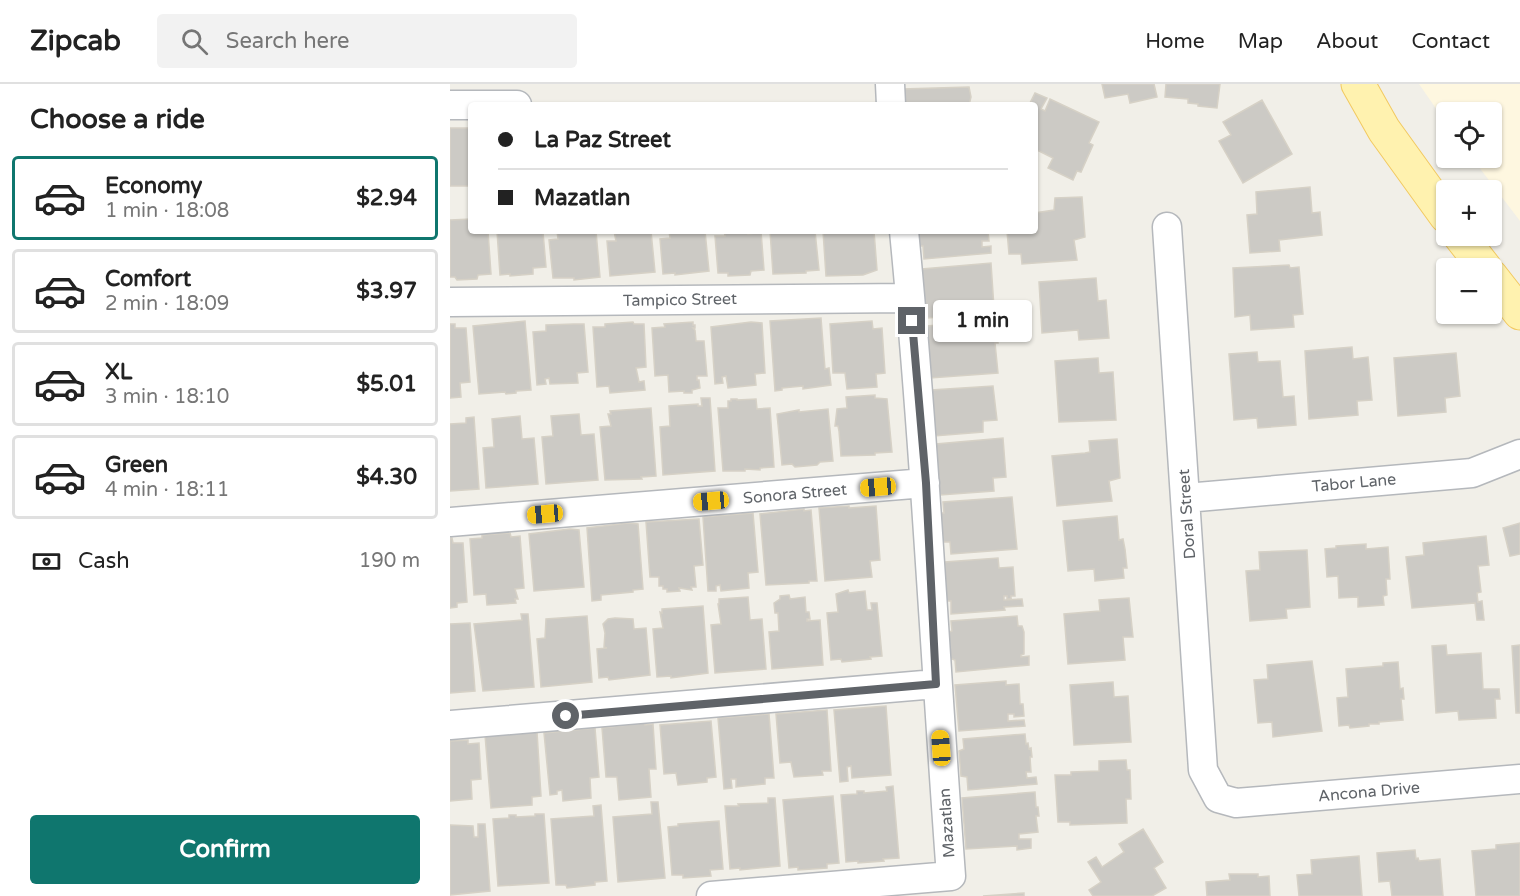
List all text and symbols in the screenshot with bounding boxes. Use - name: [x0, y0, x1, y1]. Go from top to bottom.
- search box: [157, 14, 577, 68]
- text: Zipcab: [30, 24, 121, 58]
- icon: search: [178, 25, 211, 58]
- text: Search here: [226, 28, 350, 54]
- text: Home: [1145, 29, 1205, 54]
- text: Map: [1238, 29, 1283, 54]
- text: About: [1316, 29, 1378, 54]
- text: Contact: [1411, 29, 1490, 54]
- map controls: [1436, 102, 1502, 324]
- button: locate: [1436, 102, 1502, 168]
- text: Choose a ride: [30, 103, 205, 136]
- text: La Paz Street: [534, 127, 671, 153]
- icon: car: [33, 171, 87, 225]
- text: Economy: [105, 173, 202, 199]
- button: +: [1436, 180, 1502, 246]
- text: $2.94: [356, 185, 417, 211]
- text: Mazatlan: [534, 185, 630, 211]
- text: 1 min · 18:08: [105, 199, 229, 223]
- button: −: [1436, 258, 1502, 324]
- icon: car: [33, 264, 87, 318]
- text: Comfort: [105, 266, 191, 292]
- text: $3.97: [356, 278, 417, 304]
- street label: Tampico Street: [623, 289, 737, 311]
- text: 2 min · 18:09: [105, 292, 229, 316]
- callout: 1 min: [933, 300, 1032, 342]
- route end: [898, 307, 925, 334]
- text: 1 min: [956, 309, 1009, 333]
- icon: car: [33, 357, 87, 411]
- text: XL: [105, 359, 132, 385]
- text: $5.01: [356, 371, 417, 397]
- text: 3 min · 18:10: [105, 385, 229, 409]
- icon: car: [33, 450, 87, 504]
- text: Green: [105, 452, 168, 478]
- text: $4.30: [356, 464, 417, 490]
- street label: Doral Street: [1174, 468, 1200, 560]
- street label: Tabor Lane: [1311, 469, 1397, 497]
- car: [859, 476, 897, 498]
- text: 4 min · 18:11: [105, 478, 229, 502]
- street label: Sonora Street: [742, 480, 848, 508]
- car: [692, 490, 730, 512]
- car: [526, 503, 564, 525]
- icon: cash: [30, 545, 63, 578]
- text: Cash: [78, 548, 130, 574]
- text: 190 m: [359, 549, 420, 573]
- route start: [552, 702, 579, 729]
- car: [931, 729, 951, 767]
- street label: Ancona Drive: [1317, 778, 1421, 806]
- street label: Mazatlan: [935, 787, 959, 859]
- button: Confirm: [30, 815, 420, 884]

